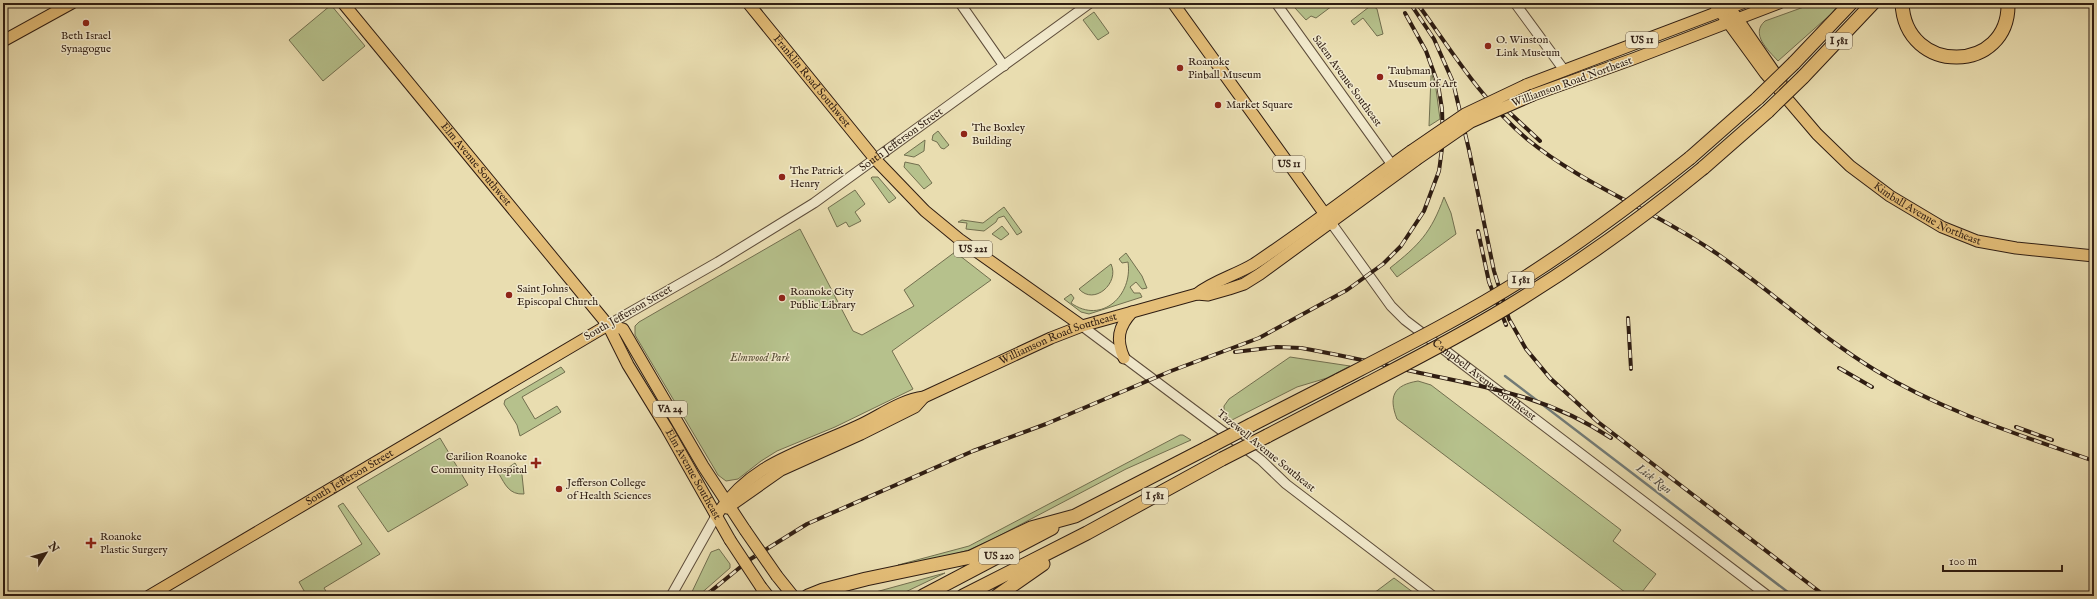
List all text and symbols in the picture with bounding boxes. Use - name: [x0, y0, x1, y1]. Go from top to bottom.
- marker: Beth Israel Synagogue: [81, 18, 91, 28]
- place label: Beth Israel Synagogue: [61, 29, 111, 56]
- street label: Franklin Road Southwest: [770, 32, 854, 131]
- road number: US 11: [1626, 32, 1658, 48]
- street label: Salem Avenue Southeast: [1309, 33, 1385, 130]
- place label: O. Winston Link Museum: [1496, 33, 1560, 60]
- road number: I 581: [1826, 33, 1852, 49]
- marker: O. Winston Link Museum: [1483, 41, 1493, 51]
- street label: Williamson Road Northeast: [1510, 54, 1634, 110]
- place label: Roanoke Pinball Museum: [1188, 55, 1262, 82]
- marker: Roanoke Pinball Museum: [1175, 63, 1185, 73]
- place label: Taubman Museum of Art: [1388, 64, 1457, 91]
- marker: Taubman Museum of Art: [1375, 72, 1385, 82]
- place label: Market Square: [1226, 98, 1293, 112]
- marker: Market Square: [1213, 100, 1223, 110]
- street label: South Jefferson Street: [857, 105, 946, 175]
- street label: Elm Avenue Southwest: [437, 120, 514, 209]
- place label: The Boxley Building: [972, 121, 1026, 148]
- marker: The Boxley Building: [959, 129, 969, 139]
- road number: US 11: [1273, 156, 1305, 172]
- place label: The Patrick Henry: [790, 164, 844, 191]
- marker: The Patrick Henry: [777, 172, 787, 182]
- street label: Kimball Avenue Northeast: [1870, 179, 1982, 249]
- road number: US 221: [954, 241, 992, 257]
- road number: I 581: [1508, 272, 1534, 288]
- place label: Saint Johns Episcopal Church: [517, 282, 598, 309]
- street label: South Jefferson Street: [581, 282, 675, 344]
- place label: Roanoke City Public Library: [790, 285, 856, 312]
- marker: Saint Johns Episcopal Church: [504, 290, 514, 300]
- marker: Roanoke City Public Library: [777, 293, 787, 303]
- street label: Williamson Road Southeast: [997, 310, 1119, 368]
- street label: Campbell Avenue Southeast: [1429, 336, 1539, 424]
- park label: Elmwood Park: [729, 351, 790, 365]
- road number: VA 24: [653, 401, 687, 417]
- street label: Tazewell Avenue Southeast: [1214, 407, 1318, 495]
- street label: Elm Avenue Southeast: [662, 427, 724, 522]
- street label: South Jefferson Street: [303, 446, 396, 509]
- place label: Carilion Roanoke Community Hospital: [431, 450, 527, 477]
- marker: Carilion Roanoke Community Hospital: [530, 457, 542, 469]
- water label: Lick Run: [1632, 460, 1675, 498]
- place label: Jefferson College of Health Sciences: [565, 476, 651, 503]
- marker: Jefferson College of Health Sciences: [554, 484, 564, 494]
- road number: I 581: [1142, 488, 1168, 504]
- place label: Roanoke Plastic Surgery: [100, 530, 168, 557]
- north arrow: [26, 533, 66, 573]
- marker: Roanoke Plastic Surgery: [85, 537, 97, 549]
- text: N: [44, 539, 62, 556]
- scale bar: [1943, 547, 2062, 573]
- road number: US 220: [979, 548, 1019, 564]
- text: 100 m: [1949, 554, 1977, 569]

